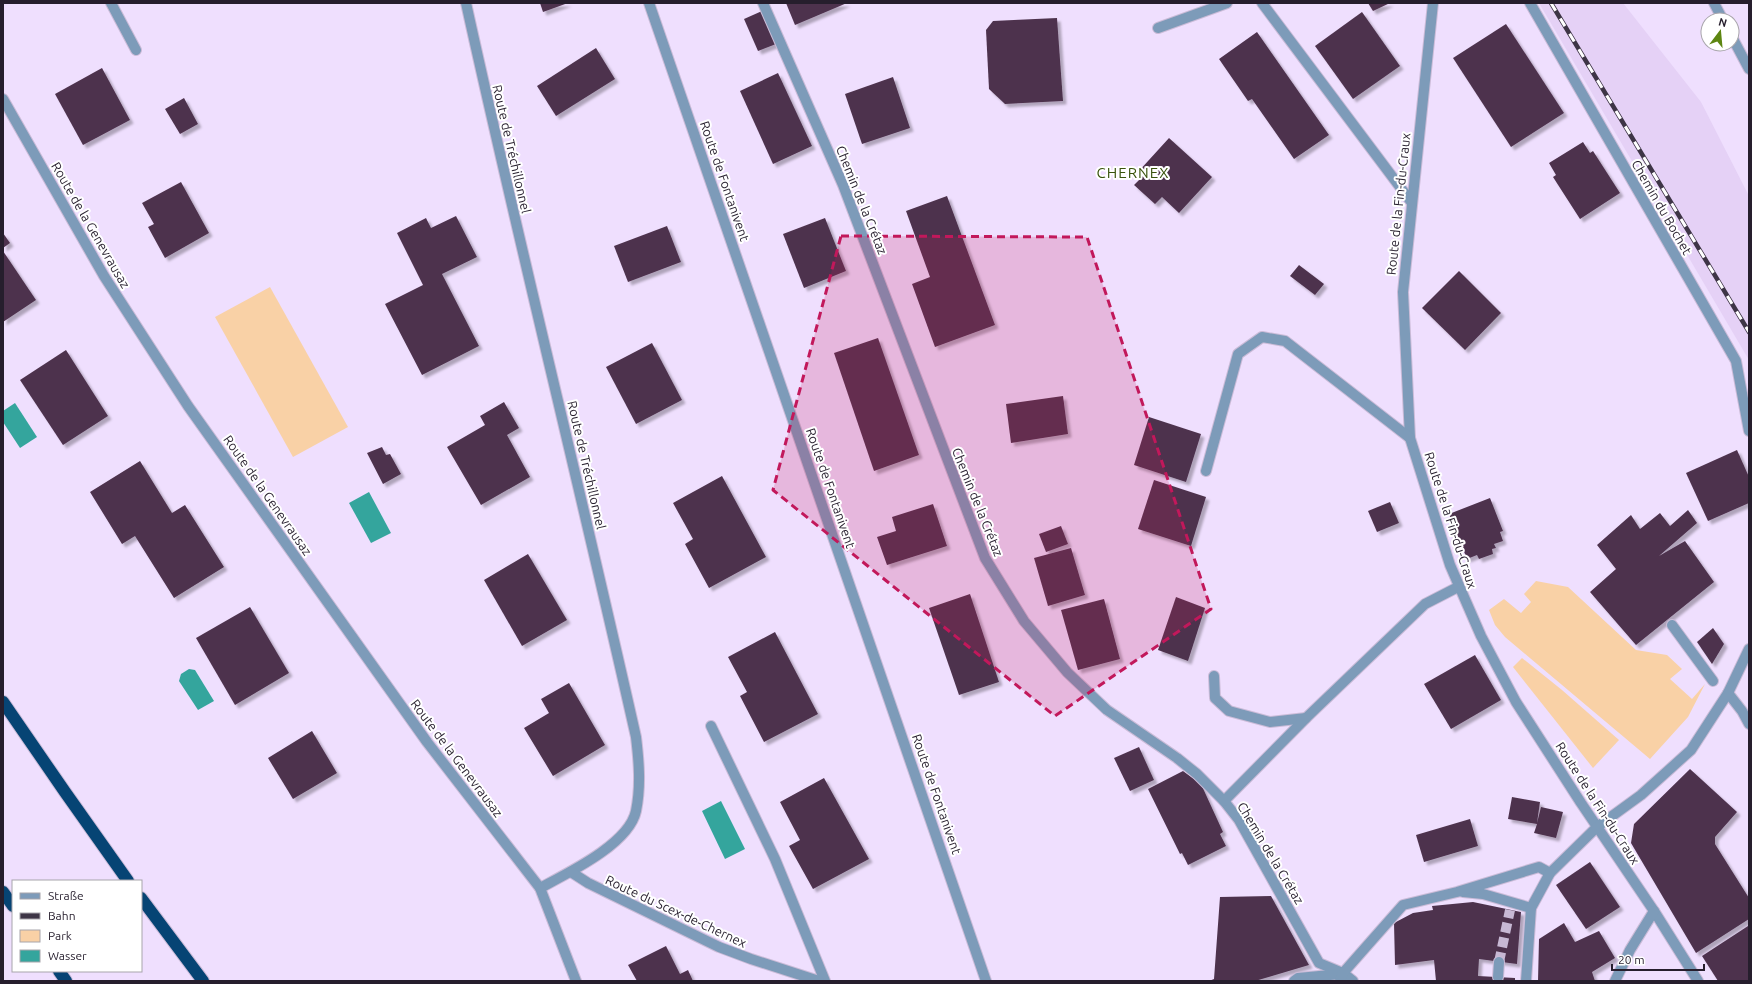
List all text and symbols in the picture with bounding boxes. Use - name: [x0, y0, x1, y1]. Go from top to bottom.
- north arrow: [1700, 12, 1740, 52]
- text: N: [1717, 15, 1728, 29]
- street label: Route de Tréchillonnel: [490, 83, 534, 215]
- street label: Route de Fontanivent: [698, 119, 752, 243]
- street label: Route de la Fin-du-Craux: [1384, 132, 1412, 276]
- street label: Chemin de la Crétaz: [834, 144, 890, 256]
- street label: Chemin du Bochet: [1629, 157, 1695, 257]
- street label: Route de la Genevrausaz: [49, 159, 133, 291]
- district label: CHERNEX: [1097, 164, 1169, 181]
- street label: Route de Tréchillonnel: [565, 399, 609, 531]
- street label: Route de Fontanivent: [804, 426, 858, 550]
- street label: Route de la Genevrausaz: [221, 432, 315, 558]
- street label: Chemin de la Crétaz: [950, 446, 1006, 558]
- street label: Route de la Fin-du-Craux: [1422, 450, 1480, 590]
- street label: Route de la Genevrausaz: [408, 697, 506, 819]
- street label: Route de Fontanivent: [910, 732, 964, 856]
- street label: Route de la Fin-du-Craux: [1553, 739, 1643, 867]
- street label: Chemin de la Crétaz: [1235, 800, 1307, 906]
- street label: Route du Scex-de-Chernex: [603, 872, 749, 950]
- legend: [12, 880, 142, 972]
- text: Straße: [48, 889, 84, 902]
- text: Bahn: [48, 909, 76, 922]
- text: Park: [48, 929, 72, 942]
- scale bar: [1612, 946, 1704, 972]
- text: Wasser: [48, 949, 87, 962]
- text: 20 m: [1618, 953, 1645, 966]

